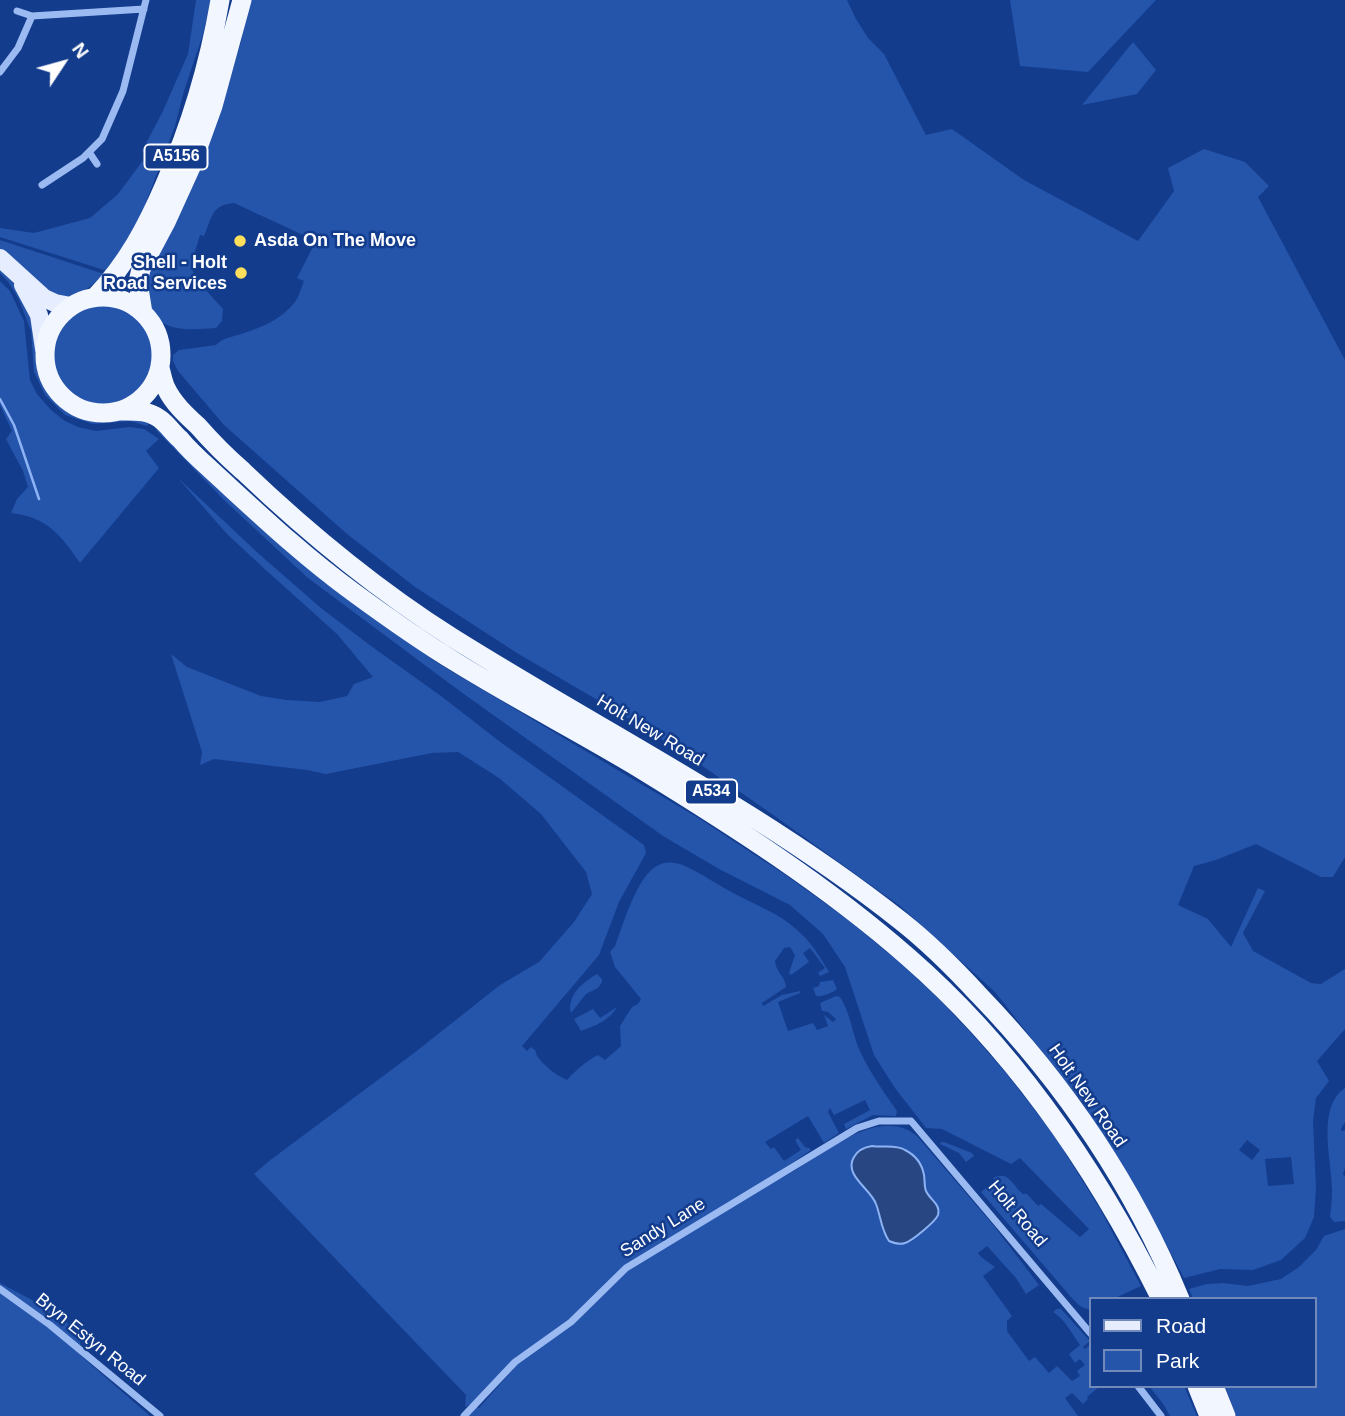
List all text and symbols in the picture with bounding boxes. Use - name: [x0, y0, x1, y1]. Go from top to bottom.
- north arrow: [28, 28, 98, 98]
- text: N: [68, 39, 93, 62]
- road number: A5156: [144, 144, 208, 169]
- place label: Asda On The Move: [254, 230, 416, 252]
- marker: Asda On The Move: [232, 233, 248, 249]
- place label: Shell - Holt Road Services: [103, 252, 227, 294]
- marker: Shell - Holt Road Services: [233, 265, 249, 281]
- street label: Holt New Road: [593, 691, 707, 771]
- road number: A534: [685, 779, 737, 804]
- street label: Holt New Road: [1043, 1040, 1131, 1152]
- street label: Holt Road: [983, 1176, 1051, 1252]
- street label: Sandy Lane: [617, 1193, 709, 1263]
- street label: Bryn Estyn Road: [31, 1289, 149, 1391]
- legend: [1090, 1297, 1317, 1388]
- text: Road: [1156, 1314, 1206, 1337]
- text: Park: [1156, 1349, 1199, 1372]

